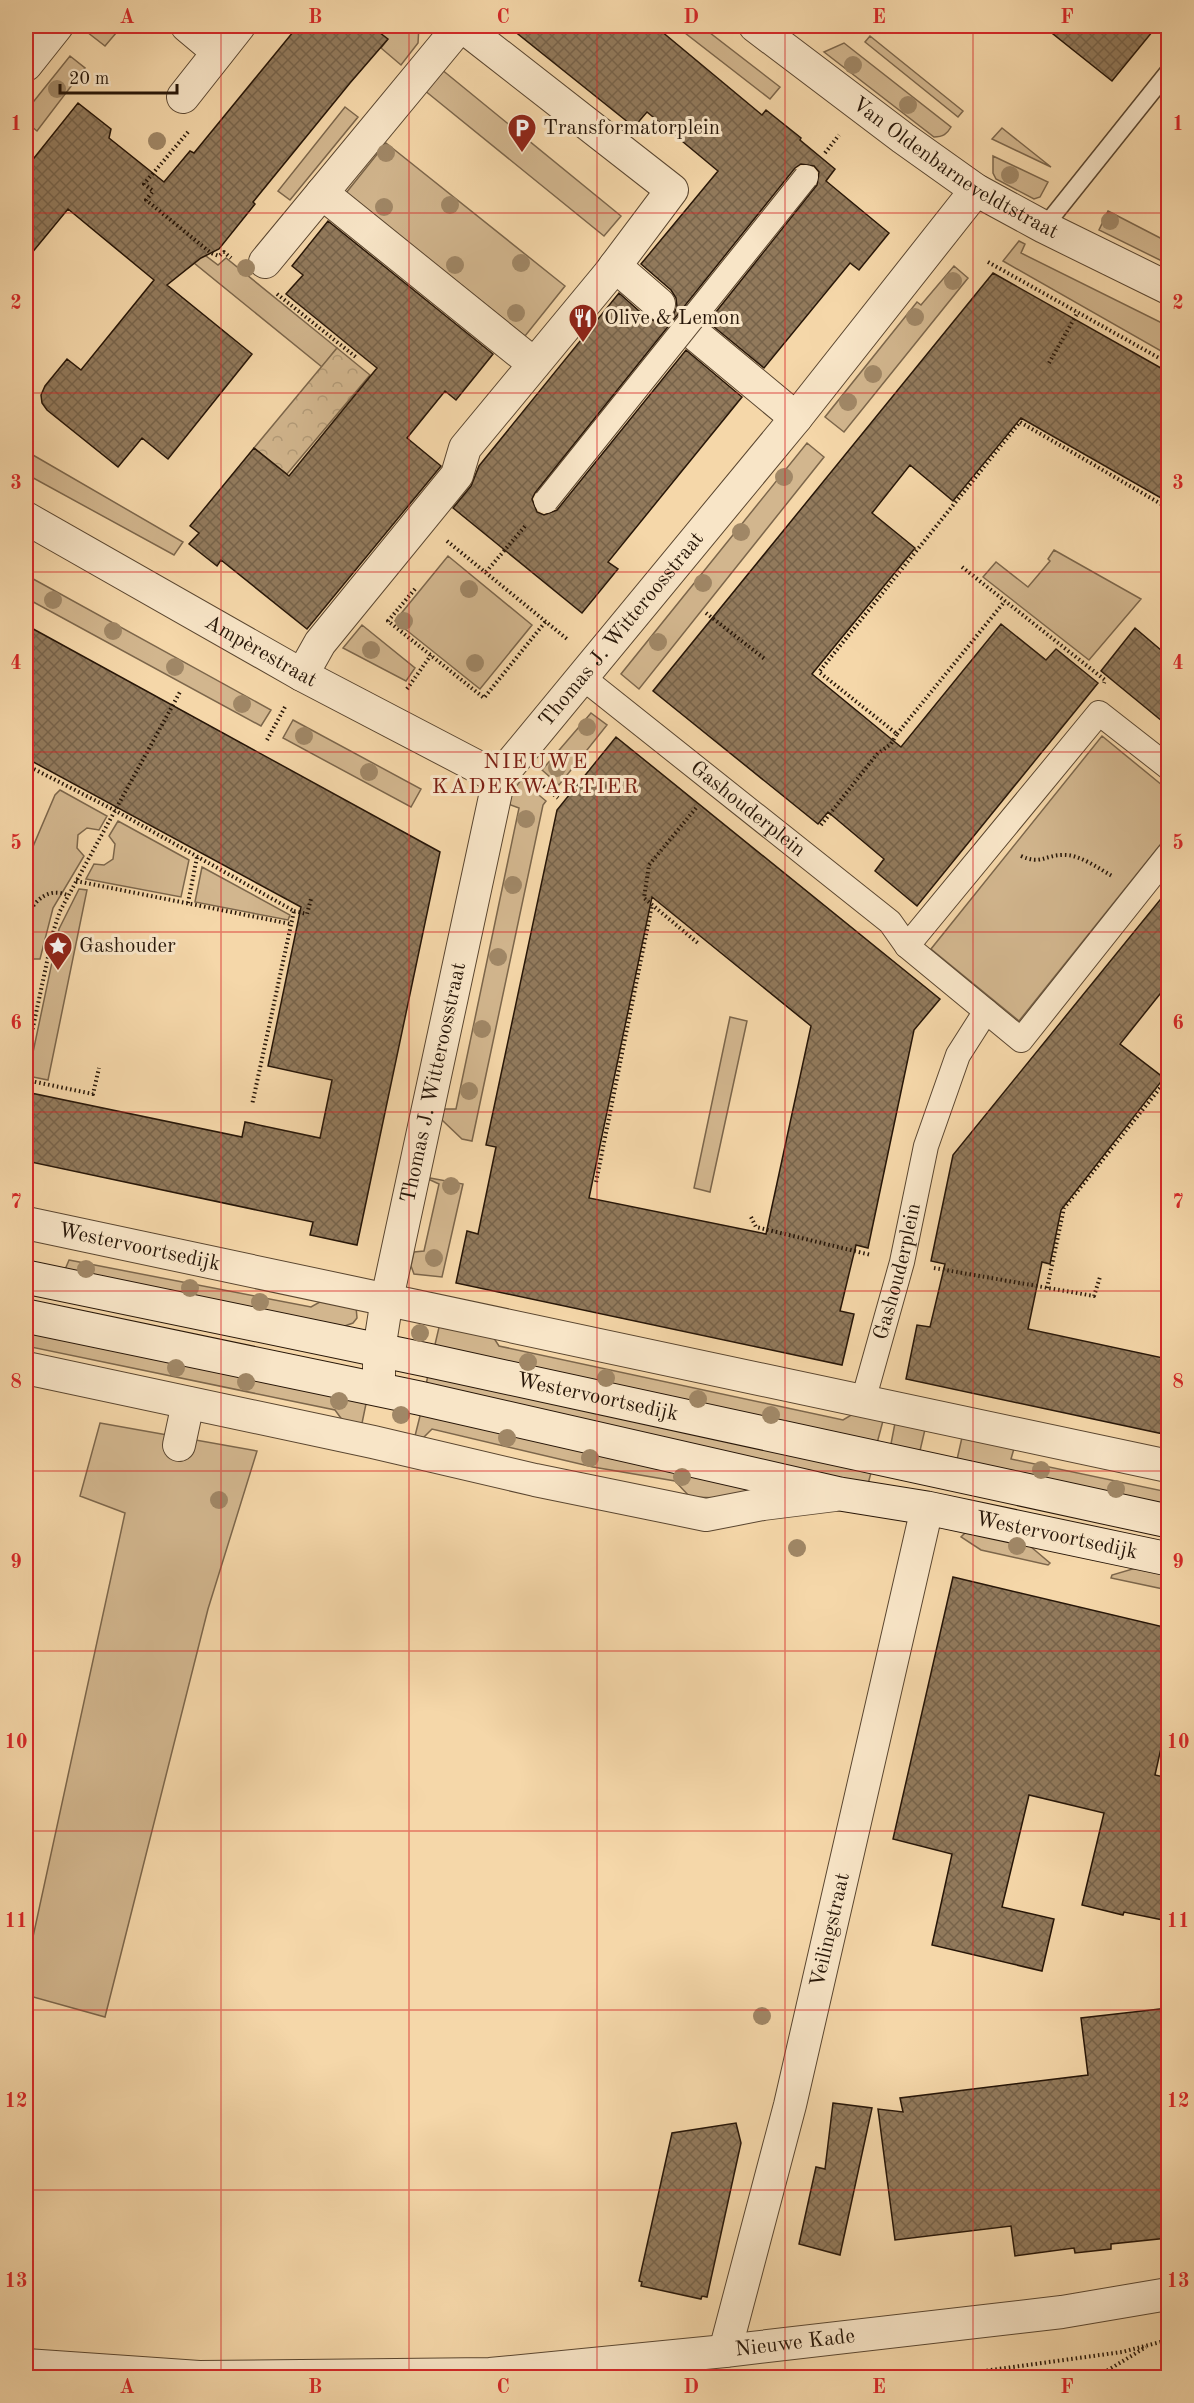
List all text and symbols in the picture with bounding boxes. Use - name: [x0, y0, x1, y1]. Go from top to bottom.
- text: A: [119, 8, 135, 28]
- text: B: [308, 8, 322, 28]
- text: C: [496, 8, 510, 28]
- text: D: [683, 8, 699, 28]
- text: E: [872, 8, 886, 28]
- text: F: [1060, 8, 1074, 28]
- scale bar: [60, 57, 177, 95]
- text: 20 m: [69, 70, 109, 88]
- street label: Van Oldenbarneveldtstraat: [848, 93, 1062, 243]
- parking icon: Transformatorplein: [506, 112, 538, 154]
- text: 1: [10, 115, 22, 135]
- text: 1: [1172, 115, 1184, 135]
- place label: Transformatorplein: [543, 118, 720, 139]
- text: 2: [10, 294, 22, 314]
- text: 2: [1172, 294, 1184, 314]
- restaurant icon: Olive & Lemon: [567, 302, 599, 344]
- place label: Olive & Lemon: [604, 308, 740, 329]
- text: 3: [10, 474, 22, 494]
- text: 3: [1172, 474, 1184, 494]
- street label: Thomas J. Witteroosstraat: [535, 528, 708, 731]
- street label: Ampèrestraat: [201, 612, 320, 691]
- text: 4: [10, 654, 22, 674]
- text: 4: [1172, 654, 1184, 674]
- district label: NIEUWE KADEKWARTIER: [432, 751, 640, 798]
- street label: Gashouderplein: [687, 757, 809, 861]
- text: 5: [10, 833, 22, 854]
- text: 5: [1172, 833, 1184, 854]
- place icon: Gashouder: [42, 930, 74, 972]
- place label: Gashouder: [79, 936, 176, 957]
- street label: Thomas J. Witteroosstraat: [397, 960, 470, 1205]
- text: 6: [10, 1014, 22, 1034]
- text: 6: [1172, 1014, 1184, 1034]
- text: 7: [10, 1193, 22, 1213]
- text: 7: [1172, 1193, 1184, 1213]
- street label: Gashouderplein: [870, 1201, 924, 1342]
- street label: Westervoortsedijk: [57, 1220, 222, 1275]
- street label: Westervoortsedijk: [515, 1369, 680, 1425]
- text: 8: [10, 1373, 22, 1393]
- text: 8: [1172, 1373, 1184, 1393]
- street label: Westervoortsedijk: [974, 1508, 1140, 1563]
- text: 9: [10, 1553, 22, 1573]
- text: 9: [1172, 1553, 1184, 1573]
- text: 10: [4, 1733, 28, 1753]
- text: 10: [1166, 1733, 1190, 1753]
- street label: Veilingstraat: [807, 1871, 853, 1989]
- text: 11: [4, 1912, 28, 1932]
- text: 11: [1166, 1912, 1190, 1932]
- text: 12: [4, 2092, 28, 2112]
- text: 12: [1166, 2092, 1190, 2112]
- text: 13: [4, 2272, 28, 2292]
- text: 13: [1166, 2272, 1190, 2292]
- street label: Nieuwe Kade: [734, 2326, 856, 2360]
- text: A: [119, 2378, 135, 2398]
- text: B: [308, 2378, 322, 2398]
- text: C: [496, 2378, 510, 2398]
- text: D: [683, 2378, 699, 2398]
- text: E: [872, 2378, 886, 2398]
- text: F: [1060, 2378, 1074, 2398]

